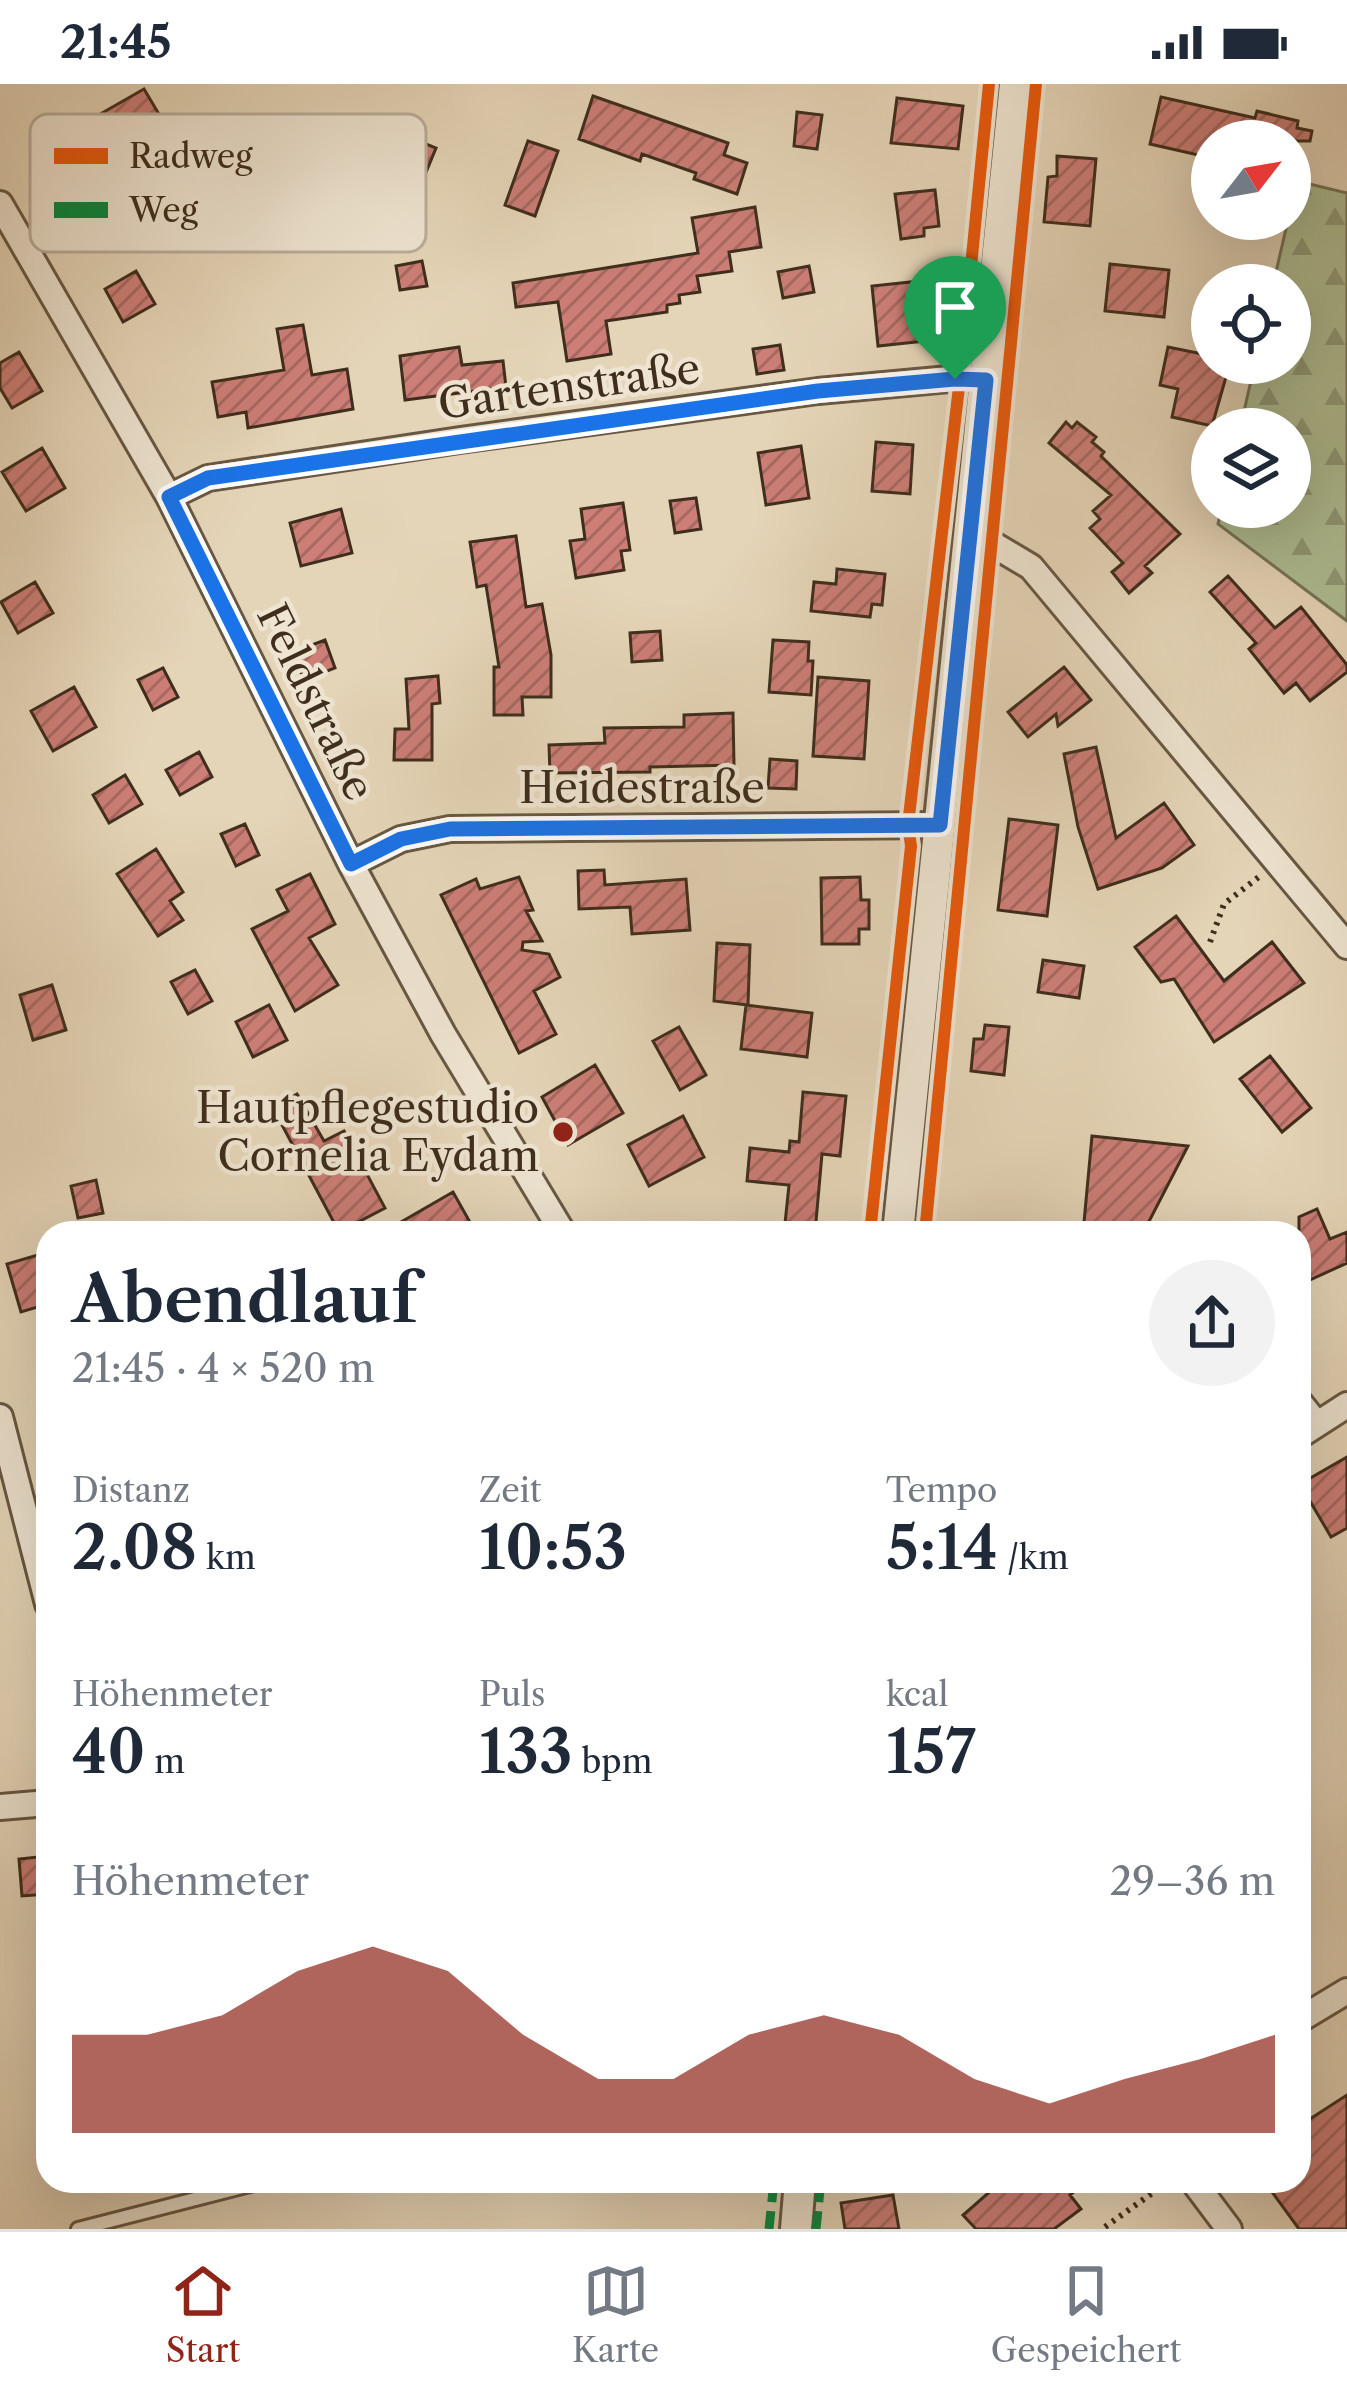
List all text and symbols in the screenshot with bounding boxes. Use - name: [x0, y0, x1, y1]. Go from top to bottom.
- text: 21:45: [60, 14, 172, 70]
- legend: [30, 114, 426, 252]
- north arrow: [1191, 120, 1311, 240]
- map controls: [1191, 120, 1311, 528]
- text: Radweg: [129, 136, 253, 177]
- text: Weg: [128, 190, 199, 231]
- pin: [904, 256, 1006, 379]
- button: locate: [1191, 264, 1311, 384]
- icon: arrive: [922, 274, 988, 340]
- street label: Gartenstraße: [435, 342, 703, 430]
- button: layers: [1191, 408, 1311, 528]
- street label: Feldstraße: [246, 595, 386, 809]
- street label: Heidestraße: [519, 762, 765, 814]
- place label: Hautpflegestudio Cornelia Eydam: [196, 1082, 539, 1182]
- marker: Hautpflegestudio Cornelia Eydam: [550, 1119, 576, 1145]
- text: Abendlauf: [72, 1258, 418, 1339]
- button: share: [1149, 1260, 1275, 1386]
- text: 21:45 · 4 × 520 m: [72, 1344, 375, 1392]
- text: Distanz: [72, 1470, 190, 1511]
- text: Zeit: [479, 1470, 542, 1511]
- text: Tempo: [886, 1470, 997, 1511]
- text: 2.08: [72, 1511, 197, 1585]
- text: 10:53: [479, 1511, 627, 1585]
- text: 5:14: [886, 1511, 998, 1585]
- text: km: [197, 1537, 256, 1578]
- text: /km: [998, 1537, 1069, 1578]
- text: Höhenmeter: [72, 1674, 273, 1715]
- text: Puls: [479, 1674, 545, 1715]
- text: kcal: [886, 1674, 948, 1715]
- text: 40: [72, 1715, 145, 1789]
- text: 133: [479, 1715, 573, 1789]
- text: 157: [886, 1715, 976, 1789]
- text: m: [145, 1741, 185, 1782]
- text: bpm: [573, 1741, 652, 1782]
- text: Höhenmeter: [72, 1857, 309, 1905]
- text: 29–36 m: [1110, 1857, 1275, 1905]
- tab: Start: [166, 2258, 240, 2371]
- tab: Karte: [572, 2258, 659, 2371]
- tab: Gespeichert: [991, 2258, 1181, 2371]

